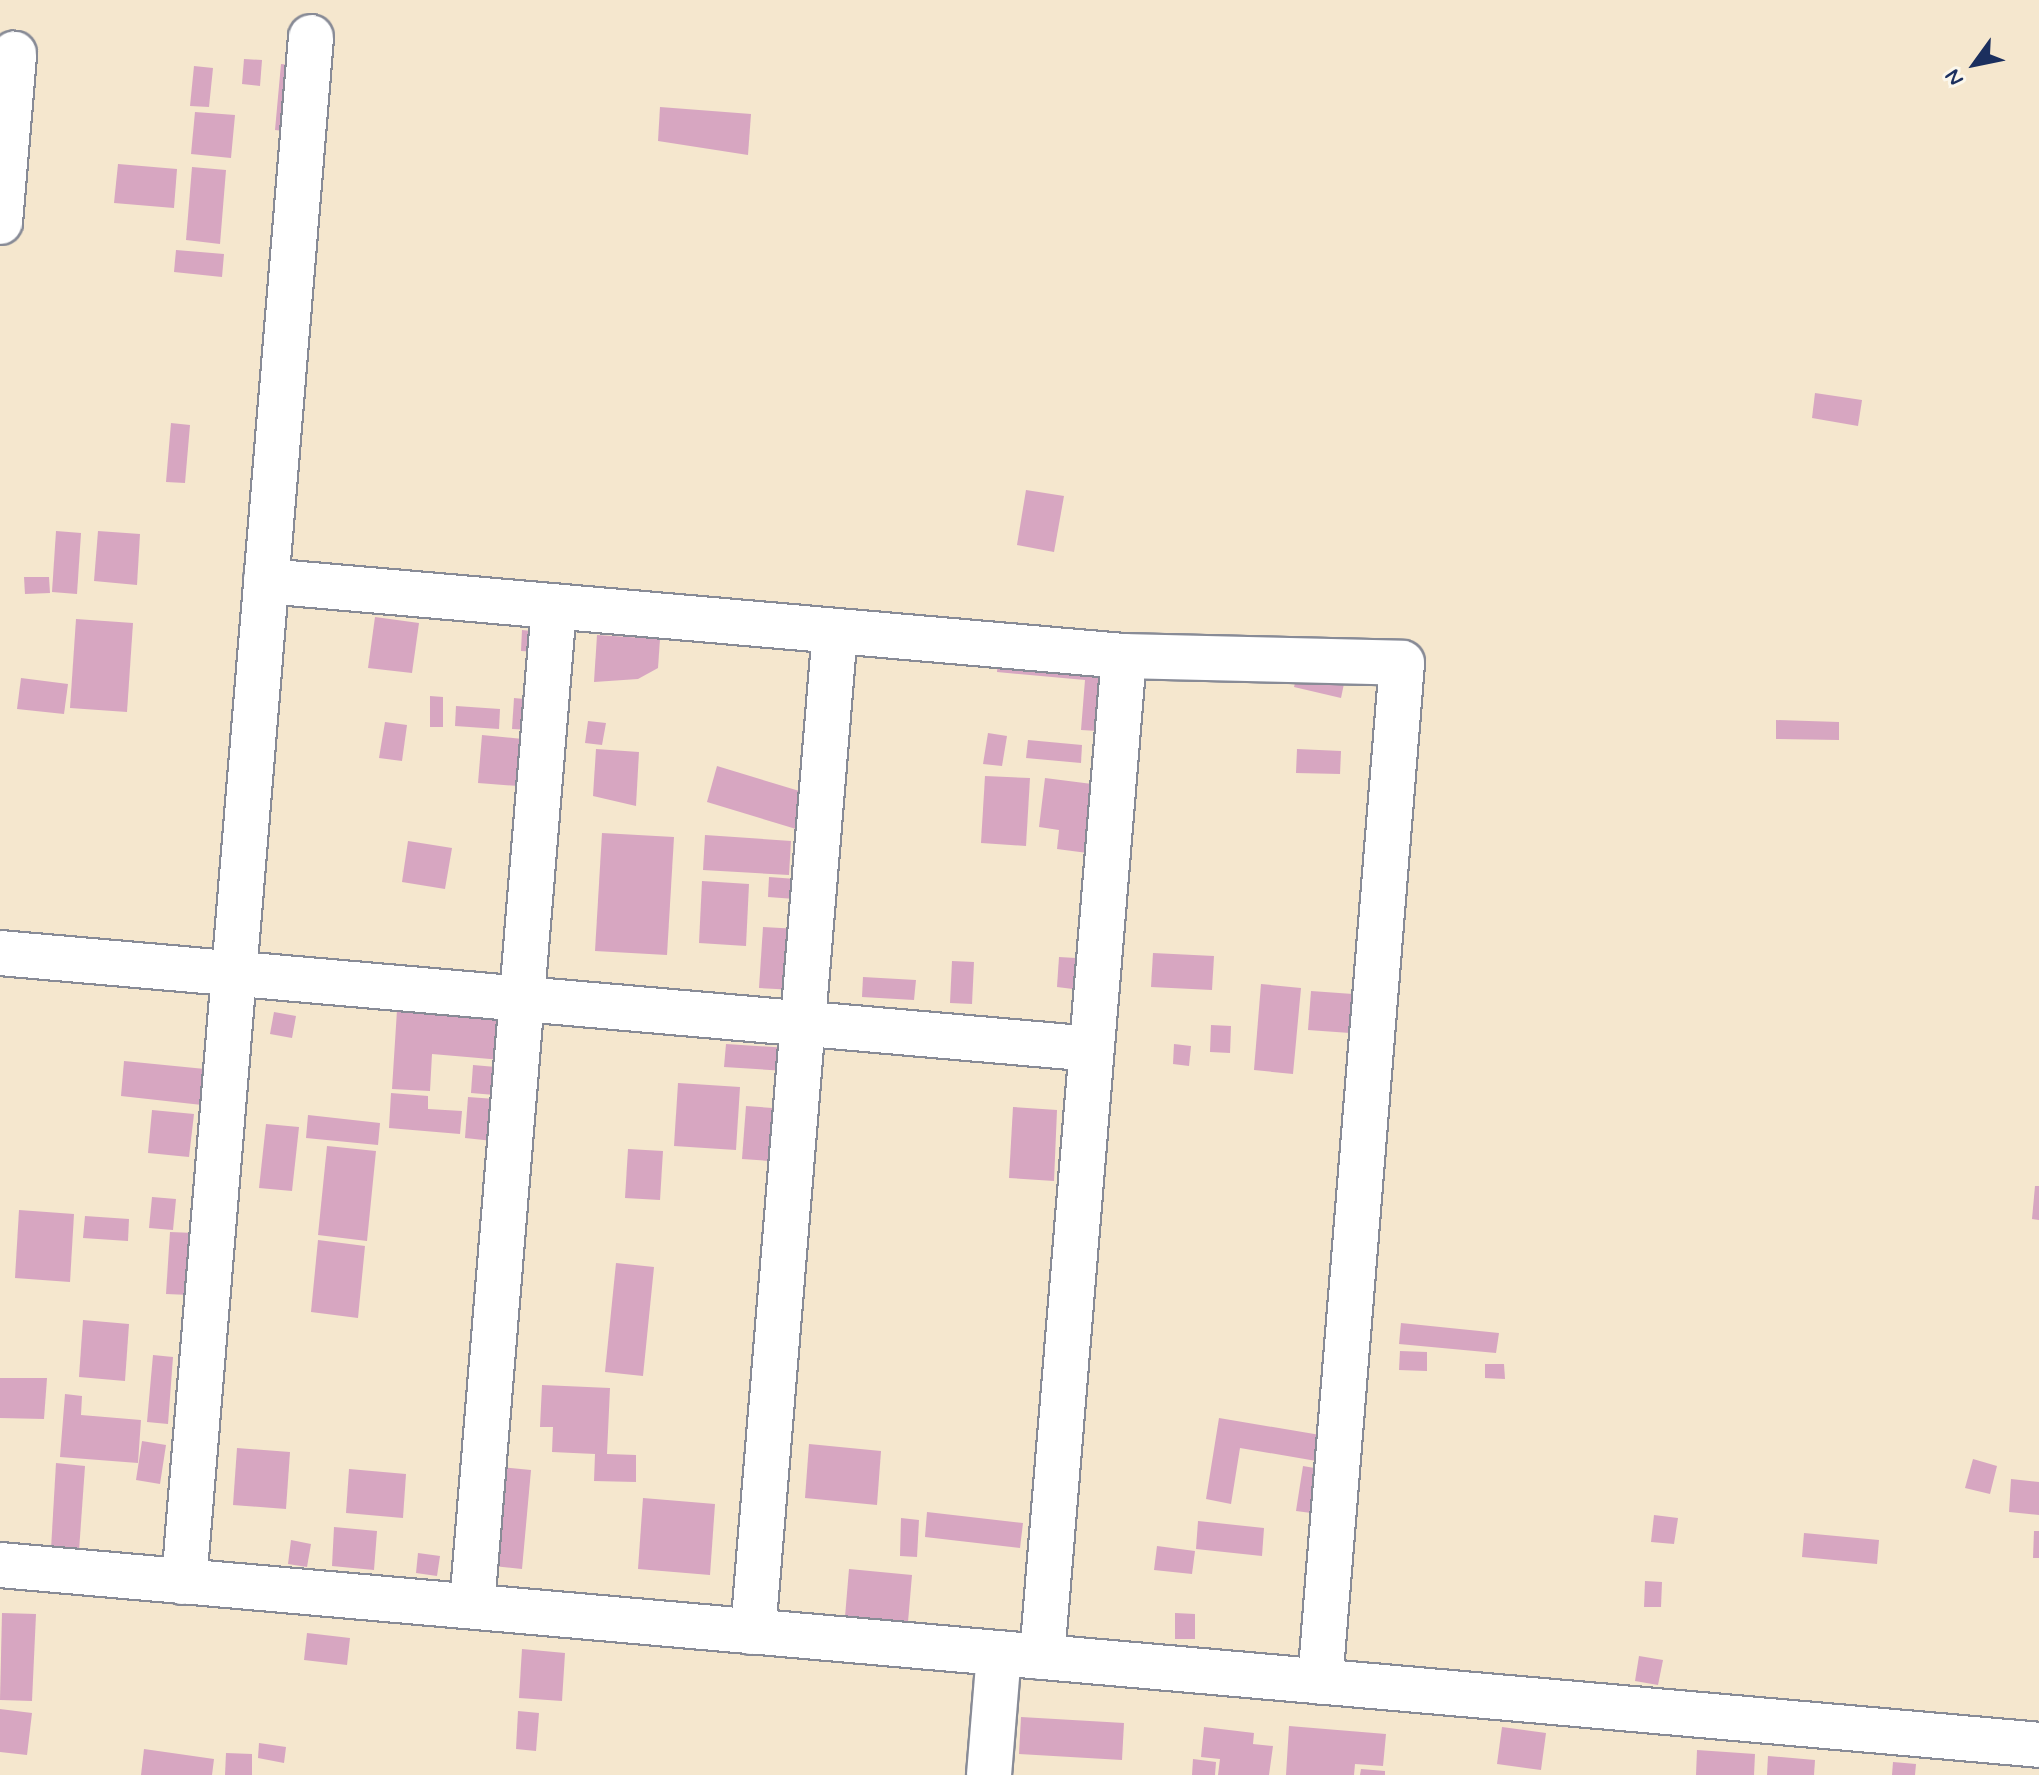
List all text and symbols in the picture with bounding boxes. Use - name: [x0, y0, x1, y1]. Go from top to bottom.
- north arrow: [1935, 24, 2015, 104]
- text: N: [1939, 63, 1971, 91]

